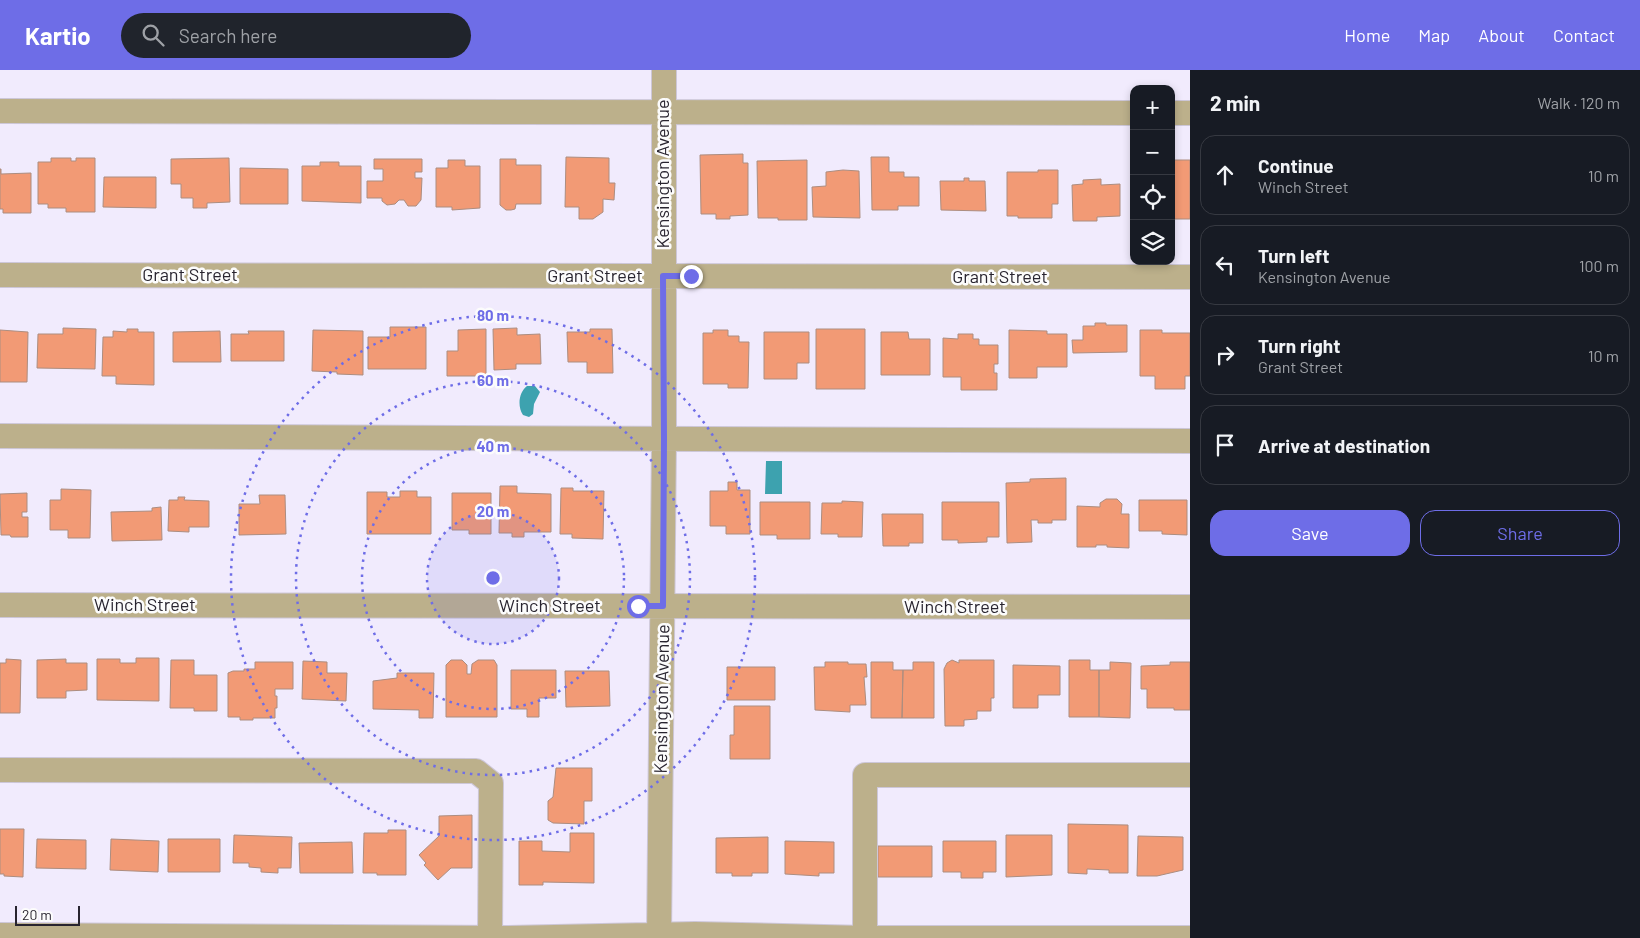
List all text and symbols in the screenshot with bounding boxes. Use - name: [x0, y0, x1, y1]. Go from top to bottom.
- search box: [121, 13, 471, 58]
- text: Kartio: [25, 21, 91, 50]
- icon: search: [139, 21, 167, 49]
- text: Search here: [179, 24, 277, 47]
- text: Home: [1344, 24, 1390, 46]
- text: Map: [1418, 24, 1450, 46]
- text: About: [1478, 24, 1525, 46]
- text: Contact: [1553, 24, 1615, 46]
- map controls: [1130, 85, 1175, 265]
- button: +: [1130, 85, 1175, 130]
- text: 2 min: [1210, 90, 1260, 115]
- text: Walk · 120 m: [1537, 93, 1620, 112]
- street label: Kensington Avenue: [651, 99, 673, 249]
- button: −: [1130, 130, 1175, 175]
- text: Continue: [1258, 154, 1334, 177]
- icon: ahead: [1211, 161, 1239, 189]
- text: 10 m: [1588, 166, 1619, 185]
- button: locate: [1130, 175, 1175, 220]
- text: Winch Street: [1258, 177, 1348, 196]
- button: layers: [1130, 220, 1175, 265]
- text: Turn left: [1258, 244, 1329, 267]
- icon: left: [1211, 251, 1239, 279]
- text: 100 m: [1579, 256, 1619, 275]
- street label: Grant Street: [142, 263, 238, 285]
- street label: Grant Street: [547, 264, 643, 286]
- route end: [680, 265, 703, 288]
- street label: Grant Street: [952, 265, 1048, 287]
- text: Kensington Avenue: [1258, 267, 1391, 286]
- text: 80 m: [477, 306, 509, 324]
- text: Turn right: [1258, 334, 1340, 357]
- icon: right: [1211, 341, 1239, 369]
- text: 10 m: [1588, 346, 1619, 365]
- text: Grant Street: [1258, 357, 1343, 376]
- text: 60 m: [477, 371, 509, 389]
- icon: arrive: [1211, 431, 1239, 459]
- text: Arrive at destination: [1258, 434, 1430, 457]
- text: 40 m: [476, 437, 510, 455]
- text: 20 m: [477, 502, 509, 520]
- button: Save: [1210, 510, 1410, 556]
- button: Share: [1420, 510, 1620, 556]
- centre of rings: [484, 569, 502, 587]
- street label: Winch Street: [94, 593, 196, 615]
- street label: Winch Street: [499, 594, 601, 616]
- route start: [627, 595, 650, 618]
- street label: Winch Street: [904, 595, 1006, 617]
- street label: Kensington Avenue: [649, 624, 673, 774]
- scale bar: [15, 903, 80, 926]
- text: 20 m: [22, 906, 52, 923]

